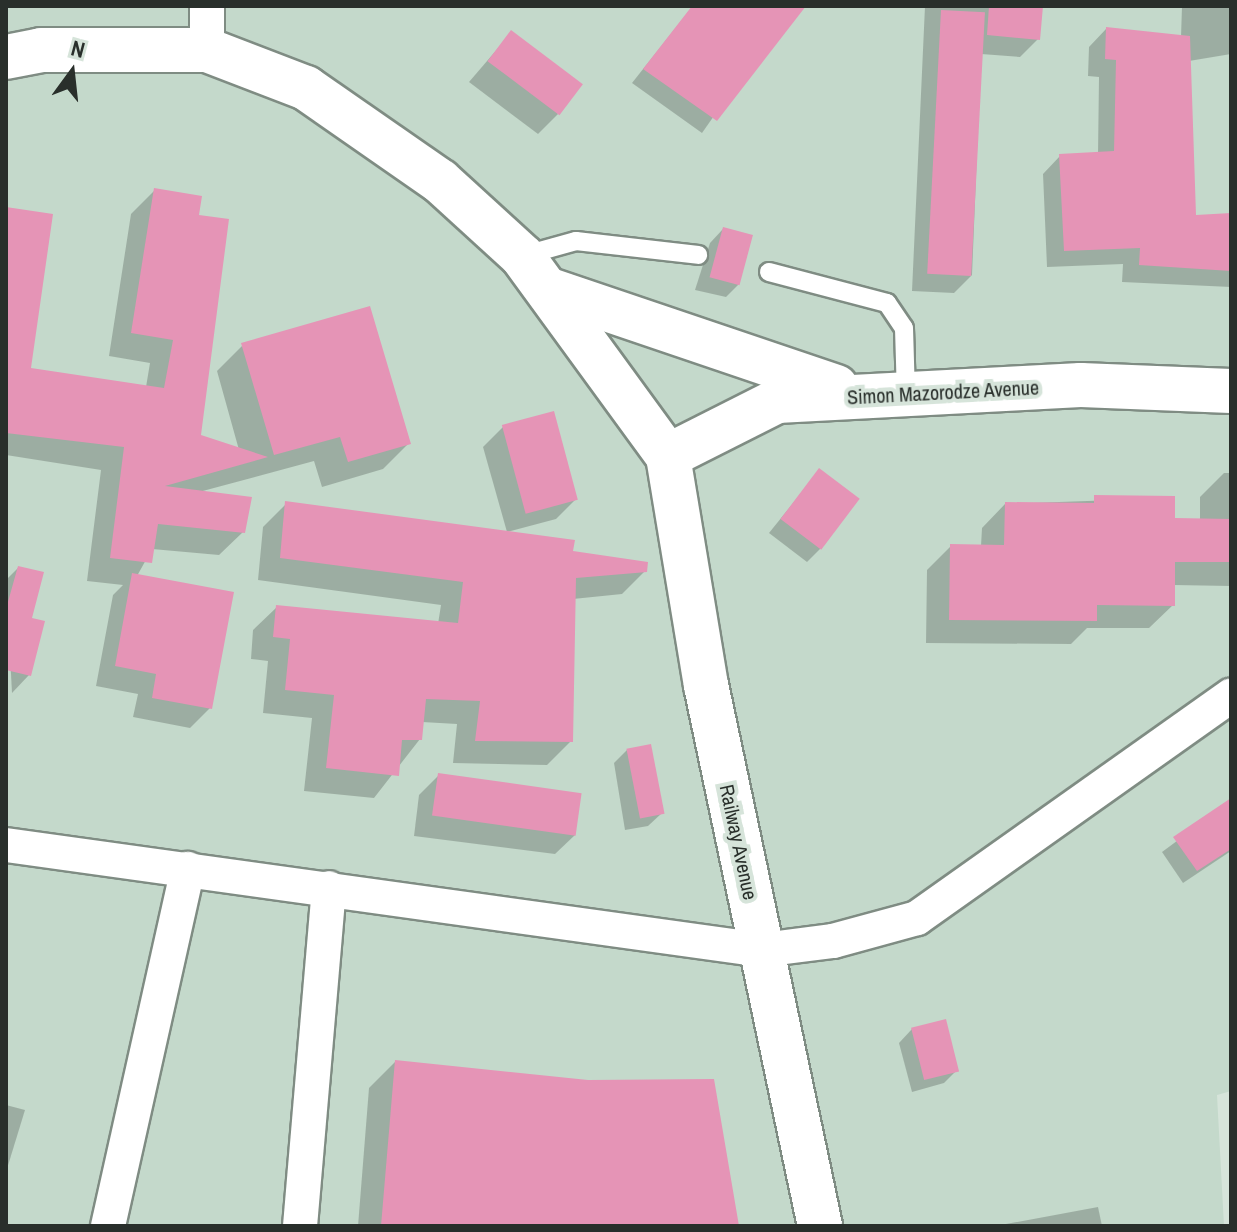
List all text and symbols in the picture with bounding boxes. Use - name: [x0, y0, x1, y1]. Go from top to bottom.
- north arrow: [32, 32, 112, 112]
- text: N: [68, 33, 88, 65]
- street label: Simon Mazorodze Avenue: [846, 375, 1040, 409]
- street label: Railway Avenue: [715, 782, 763, 902]

